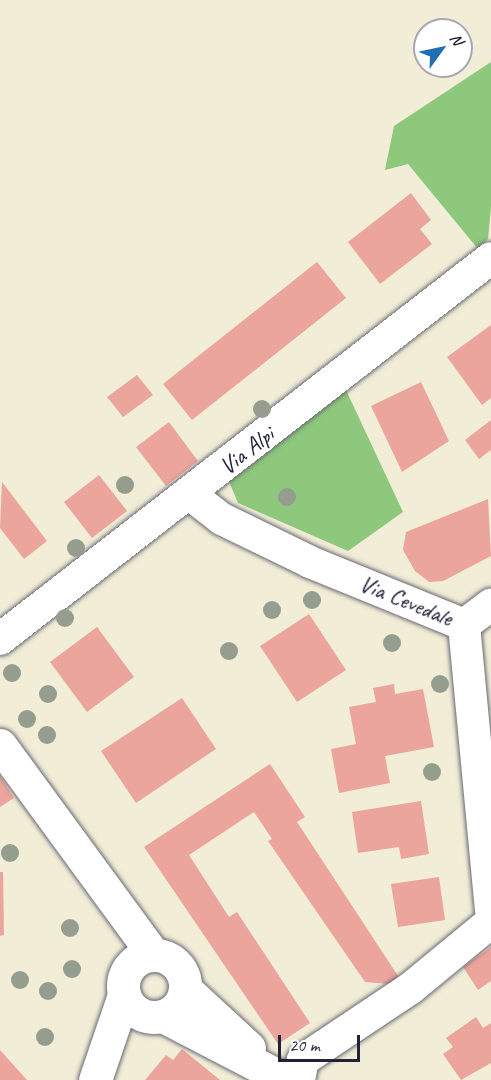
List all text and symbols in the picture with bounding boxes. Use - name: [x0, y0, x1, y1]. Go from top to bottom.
- north arrow: [413, 18, 473, 78]
- text: N: [445, 30, 468, 49]
- street label: Via Alpi: [214, 421, 280, 481]
- street label: Via Cevedale: [355, 569, 457, 633]
- scale bar: [281, 1023, 364, 1061]
- text: 20 m: [289, 1034, 320, 1056]

